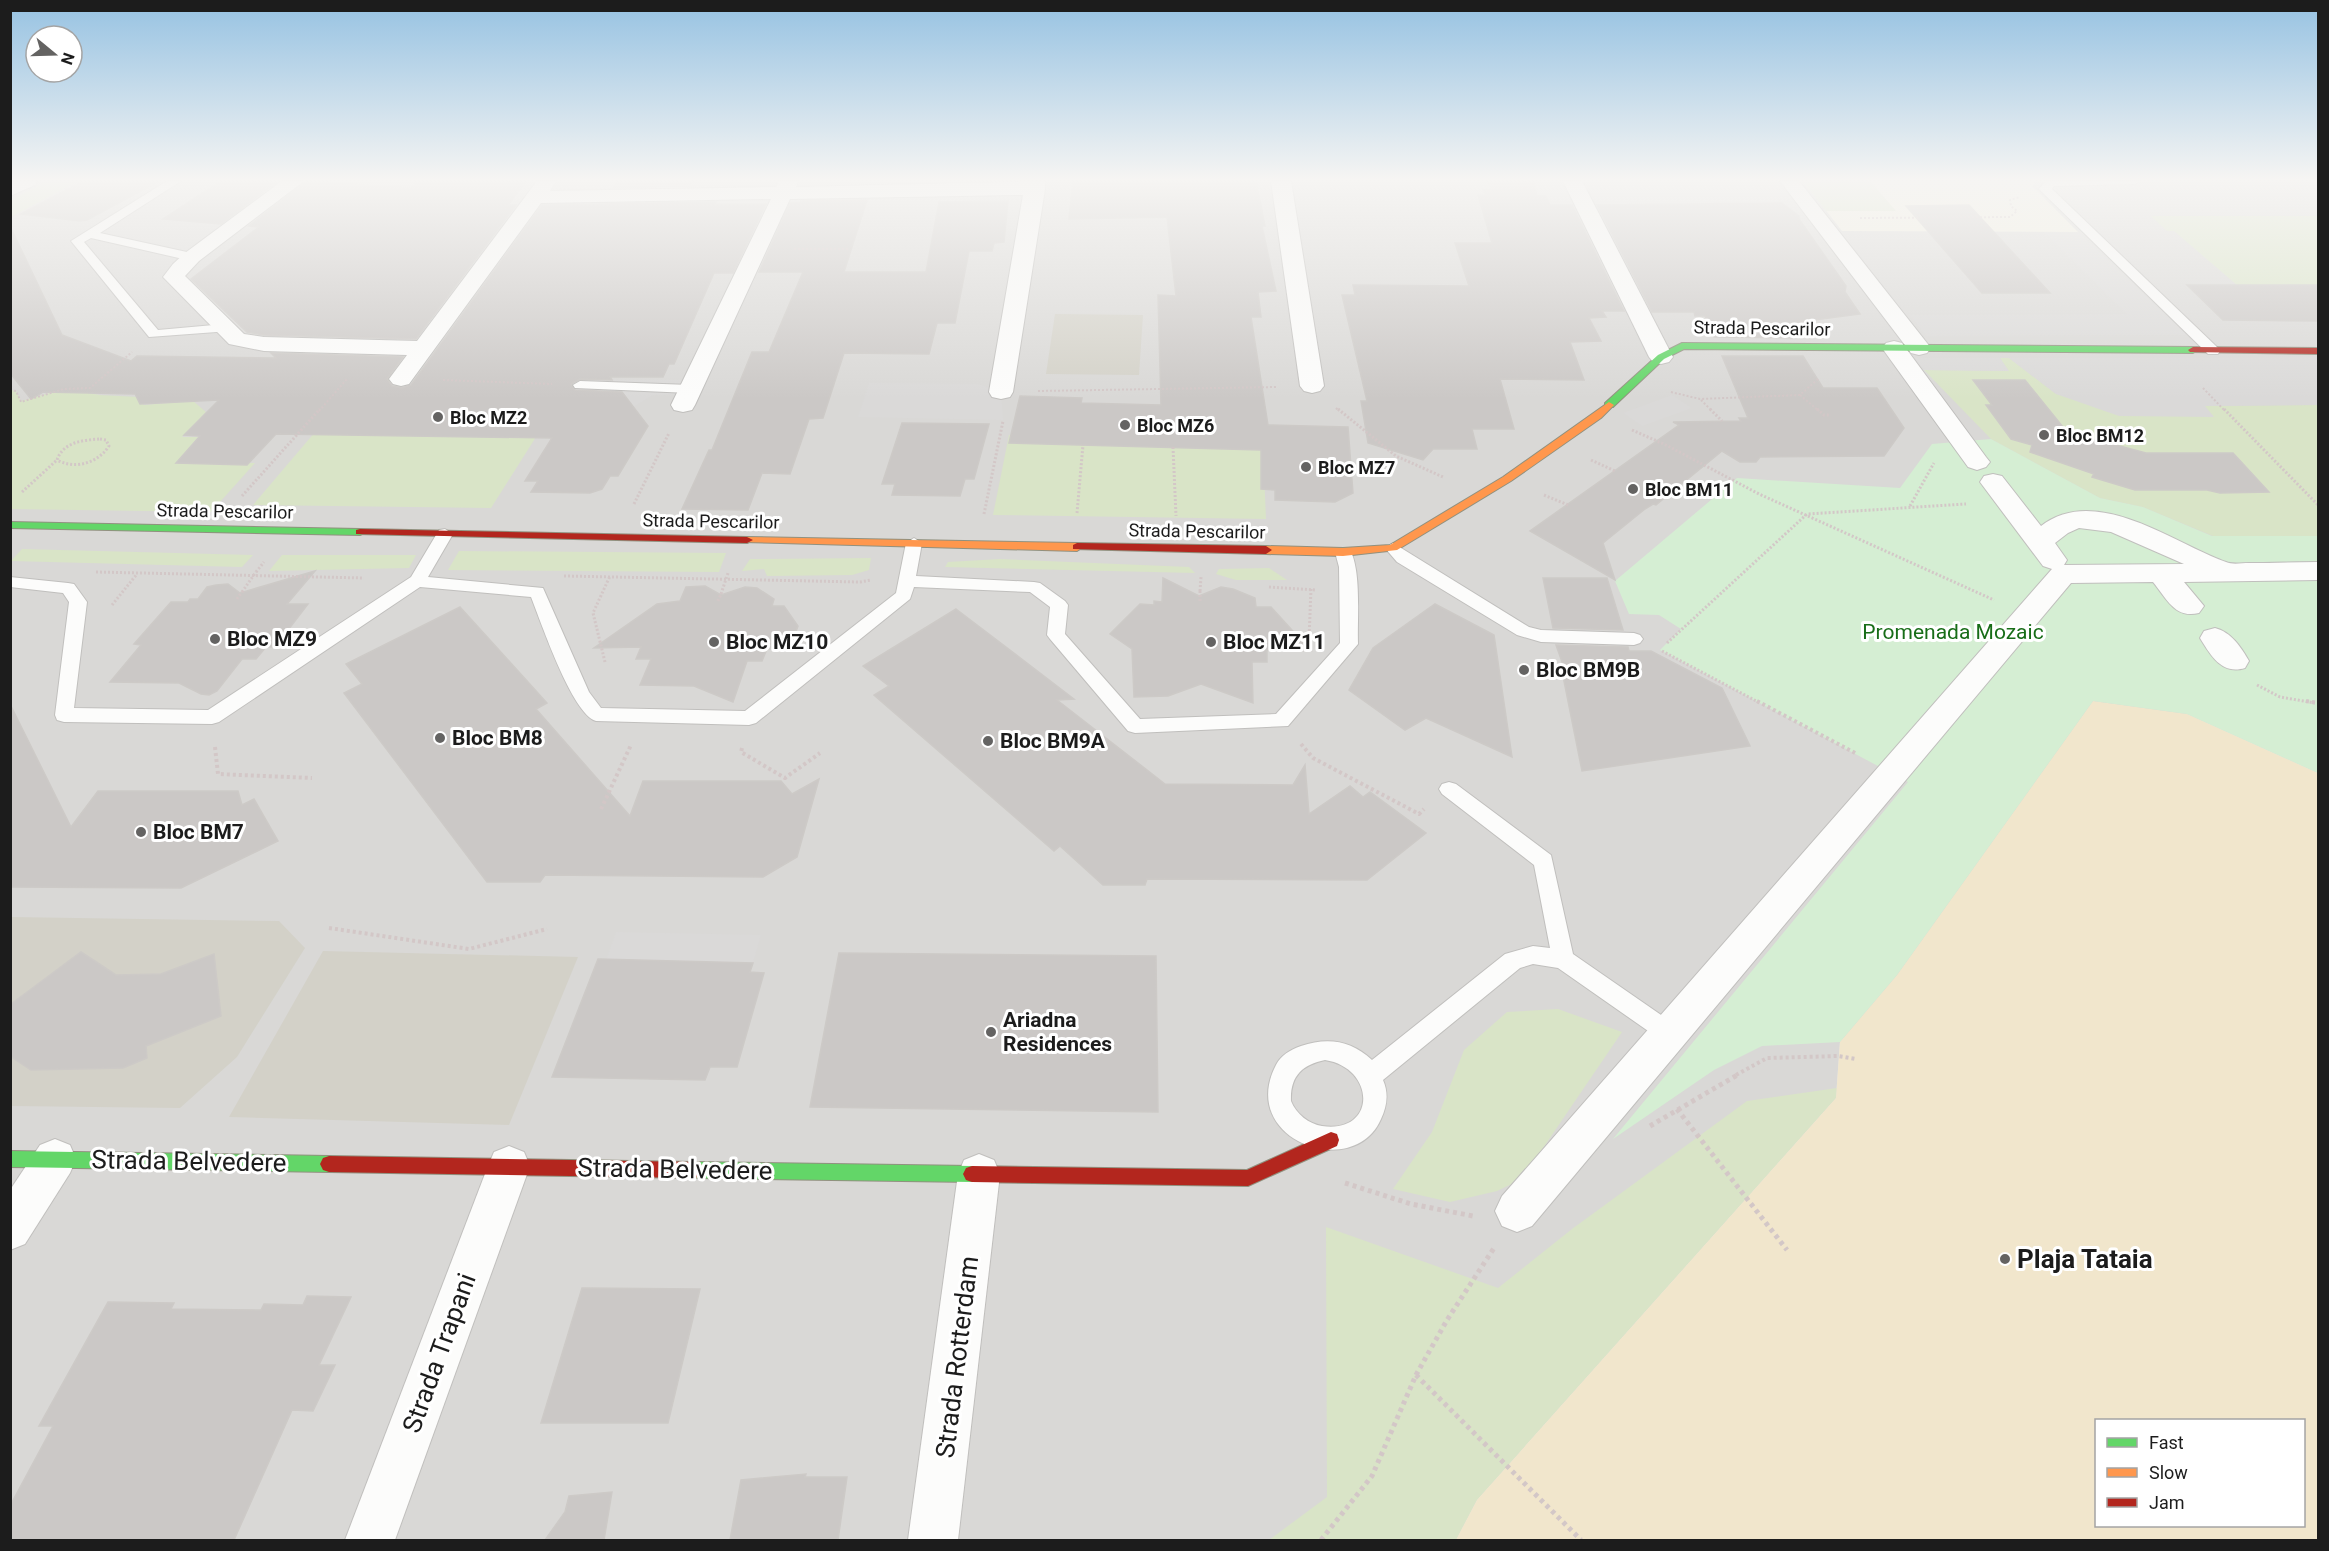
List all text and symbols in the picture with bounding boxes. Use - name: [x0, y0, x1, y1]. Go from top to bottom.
- north arrow: [24, 24, 84, 84]
- text: N: [57, 50, 79, 67]
- street label: Strada Pescarilor: [1693, 316, 1831, 340]
- place label: Bloc MZ2: [450, 407, 527, 428]
- marker: Bloc MZ2: [431, 410, 445, 424]
- place label: Bloc MZ6: [1137, 415, 1214, 436]
- marker: Bloc MZ6: [1118, 418, 1132, 432]
- place label: Bloc BM12: [2056, 425, 2144, 446]
- marker: Bloc BM12: [2037, 428, 2051, 442]
- place label: Bloc MZ7: [1318, 457, 1395, 478]
- marker: Bloc MZ7: [1299, 460, 1313, 474]
- place label: Bloc BM11: [1645, 479, 1733, 500]
- marker: Bloc BM11: [1626, 482, 1640, 496]
- street label: Strada Pescarilor: [156, 499, 294, 523]
- street label: Strada Pescarilor: [642, 509, 780, 533]
- street label: Strada Pescarilor: [1128, 519, 1266, 543]
- park label: Promenada Mozaic: [1862, 620, 2044, 644]
- place label: Bloc MZ9: [227, 627, 317, 651]
- place label: Bloc MZ10: [726, 630, 828, 654]
- place label: Bloc MZ11: [1223, 630, 1325, 654]
- marker: Bloc MZ9: [208, 632, 222, 646]
- marker: Bloc MZ10: [707, 635, 721, 649]
- marker: Bloc MZ11: [1204, 635, 1218, 649]
- place label: Bloc BM9B: [1536, 658, 1640, 682]
- marker: Bloc BM9B: [1517, 663, 1531, 677]
- place label: Bloc BM8: [452, 726, 543, 750]
- place label: Bloc BM9A: [1000, 729, 1106, 753]
- marker: Bloc BM8: [433, 731, 447, 745]
- marker: Bloc BM9A: [981, 734, 995, 748]
- place label: Bloc BM7: [153, 820, 244, 844]
- marker: Bloc BM7: [134, 825, 148, 839]
- place label: Ariadna Residences: [1003, 1008, 1112, 1056]
- marker: Ariadna Residences: [984, 1025, 998, 1039]
- street label: Strada Belvedere: [91, 1144, 287, 1178]
- street label: Strada Belvedere: [577, 1152, 773, 1186]
- place label: Plaja Tataia: [2017, 1244, 2153, 1274]
- marker: Plaja Tataia: [1998, 1252, 2012, 1266]
- street label: Strada Rotterdam: [930, 1254, 984, 1460]
- street label: Strada Trapani: [396, 1269, 482, 1437]
- legend: [2095, 1419, 2305, 1527]
- text: Fast: [2149, 1432, 2184, 1453]
- text: Slow: [2149, 1462, 2188, 1483]
- text: Jam: [2149, 1492, 2185, 1513]

